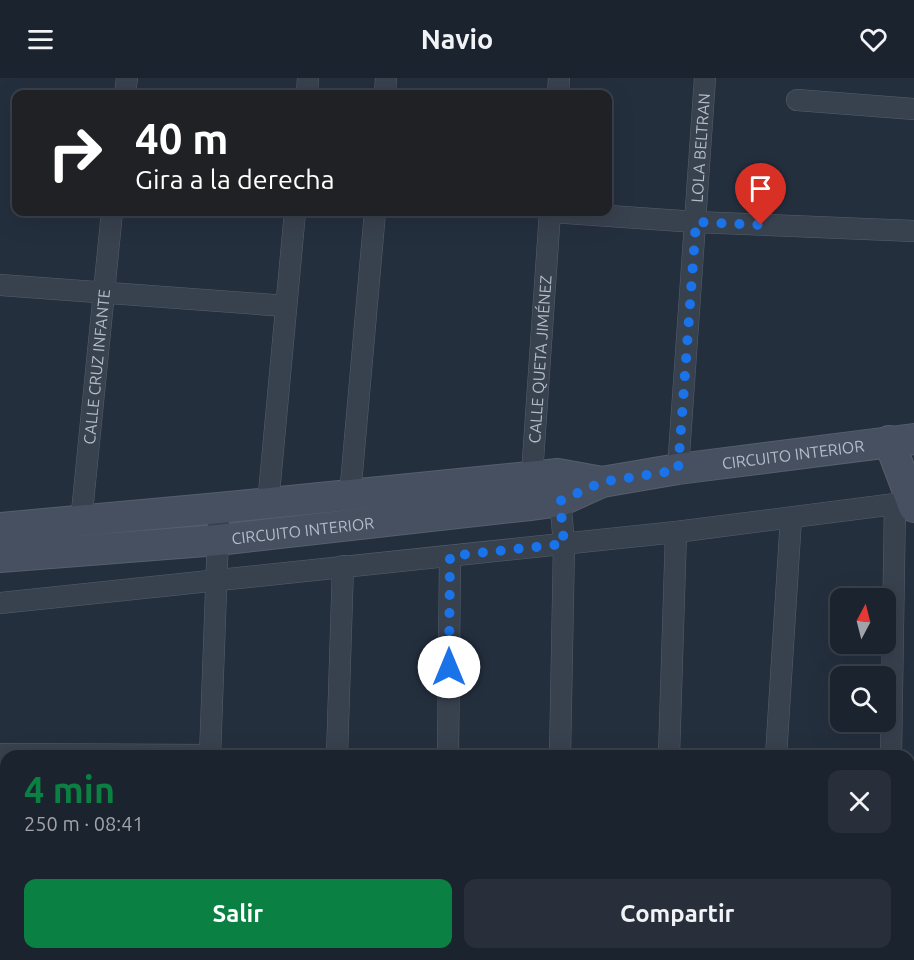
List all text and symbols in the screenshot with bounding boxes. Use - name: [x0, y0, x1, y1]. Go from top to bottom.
- icon: menu: [24, 23, 57, 56]
- icon: heart: [857, 23, 890, 56]
- text: Navio: [421, 24, 493, 54]
- street label: LOLA BELTRAN: [687, 92, 713, 203]
- icon: right: [36, 114, 114, 192]
- text: 40 m: [135, 115, 229, 162]
- pin: [735, 163, 786, 225]
- text: Gira a la derecha: [135, 164, 335, 194]
- icon: arrive: [744, 172, 777, 205]
- street label: CALLE QUETA JIMÉNEZ: [525, 275, 555, 444]
- street label: CALLE CRUZ INFANTE: [80, 288, 113, 445]
- street label: CIRCUITO INTERIOR: [721, 436, 865, 472]
- street label: CIRCUITO INTERIOR: [231, 514, 375, 547]
- north arrow: [830, 588, 896, 654]
- map controls: [830, 588, 896, 732]
- position arrow: [417, 635, 481, 699]
- button: search: [830, 666, 896, 732]
- text: 4 min: [24, 769, 115, 810]
- button: close: [828, 770, 891, 833]
- text: 250 m · 08:41: [24, 812, 144, 835]
- button: Salir: [24, 879, 452, 948]
- button: Compartir: [464, 879, 891, 948]

